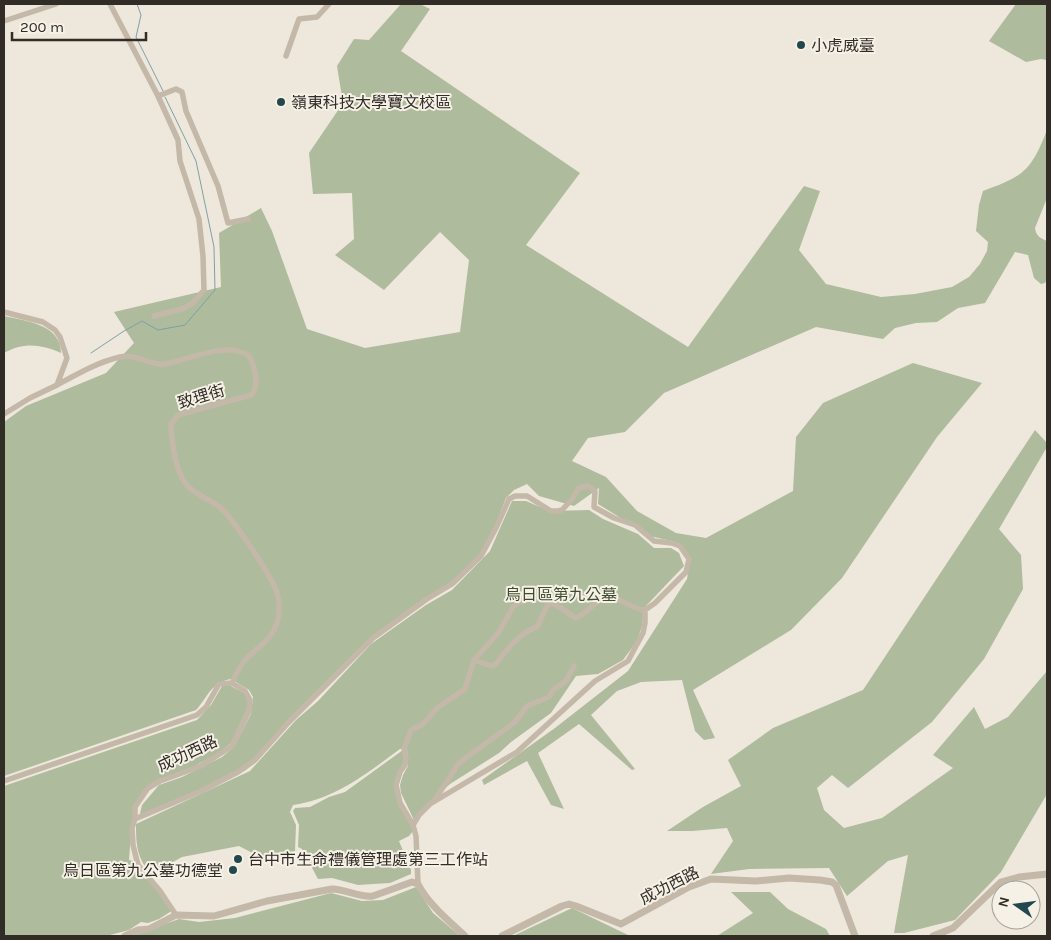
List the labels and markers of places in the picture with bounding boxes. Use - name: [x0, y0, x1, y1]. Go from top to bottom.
- place label: 小虎威臺: [811, 36, 875, 55]
- marker: 小虎威臺: [795, 39, 807, 51]
- place label: 嶺東科技大學寶文校區: [291, 93, 451, 112]
- marker: 嶺東科技大學寶文校區: [275, 96, 287, 108]
- place label: 台中市生命禮儀管理處第三工作站: [248, 850, 488, 869]
- marker: 台中市生命禮儀管理處第三工作站: [232, 853, 244, 865]
- place label: 烏日區第九公墓功德堂: [63, 861, 223, 880]
- marker: 烏日區第九公墓功德堂: [227, 864, 239, 876]

